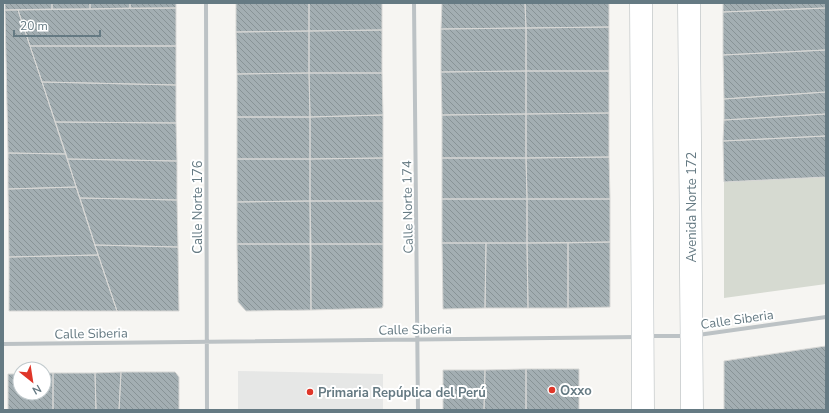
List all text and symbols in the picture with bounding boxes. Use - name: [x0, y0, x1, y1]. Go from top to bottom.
- scale bar: [14, 12, 100, 38]
- text: 20 m: [20, 18, 48, 34]
- street label: Avenida Norte 172: [683, 152, 701, 262]
- street label: Calle Norte 176: [189, 160, 207, 254]
- street label: Calle Norte 174: [398, 160, 418, 254]
- street label: Calle Siberia: [700, 306, 775, 334]
- street label: Calle Siberia: [378, 320, 452, 340]
- street label: Calle Siberia: [54, 324, 128, 344]
- north arrow: [12, 361, 52, 401]
- text: N: [29, 381, 44, 398]
- place label: Oxxo: [560, 382, 592, 400]
- place label: Primaria Repúplica del Perú: [318, 384, 486, 402]
- marker: Oxxo: [547, 385, 557, 395]
- marker: Primaria Repúplica del Perú: [305, 387, 315, 397]

